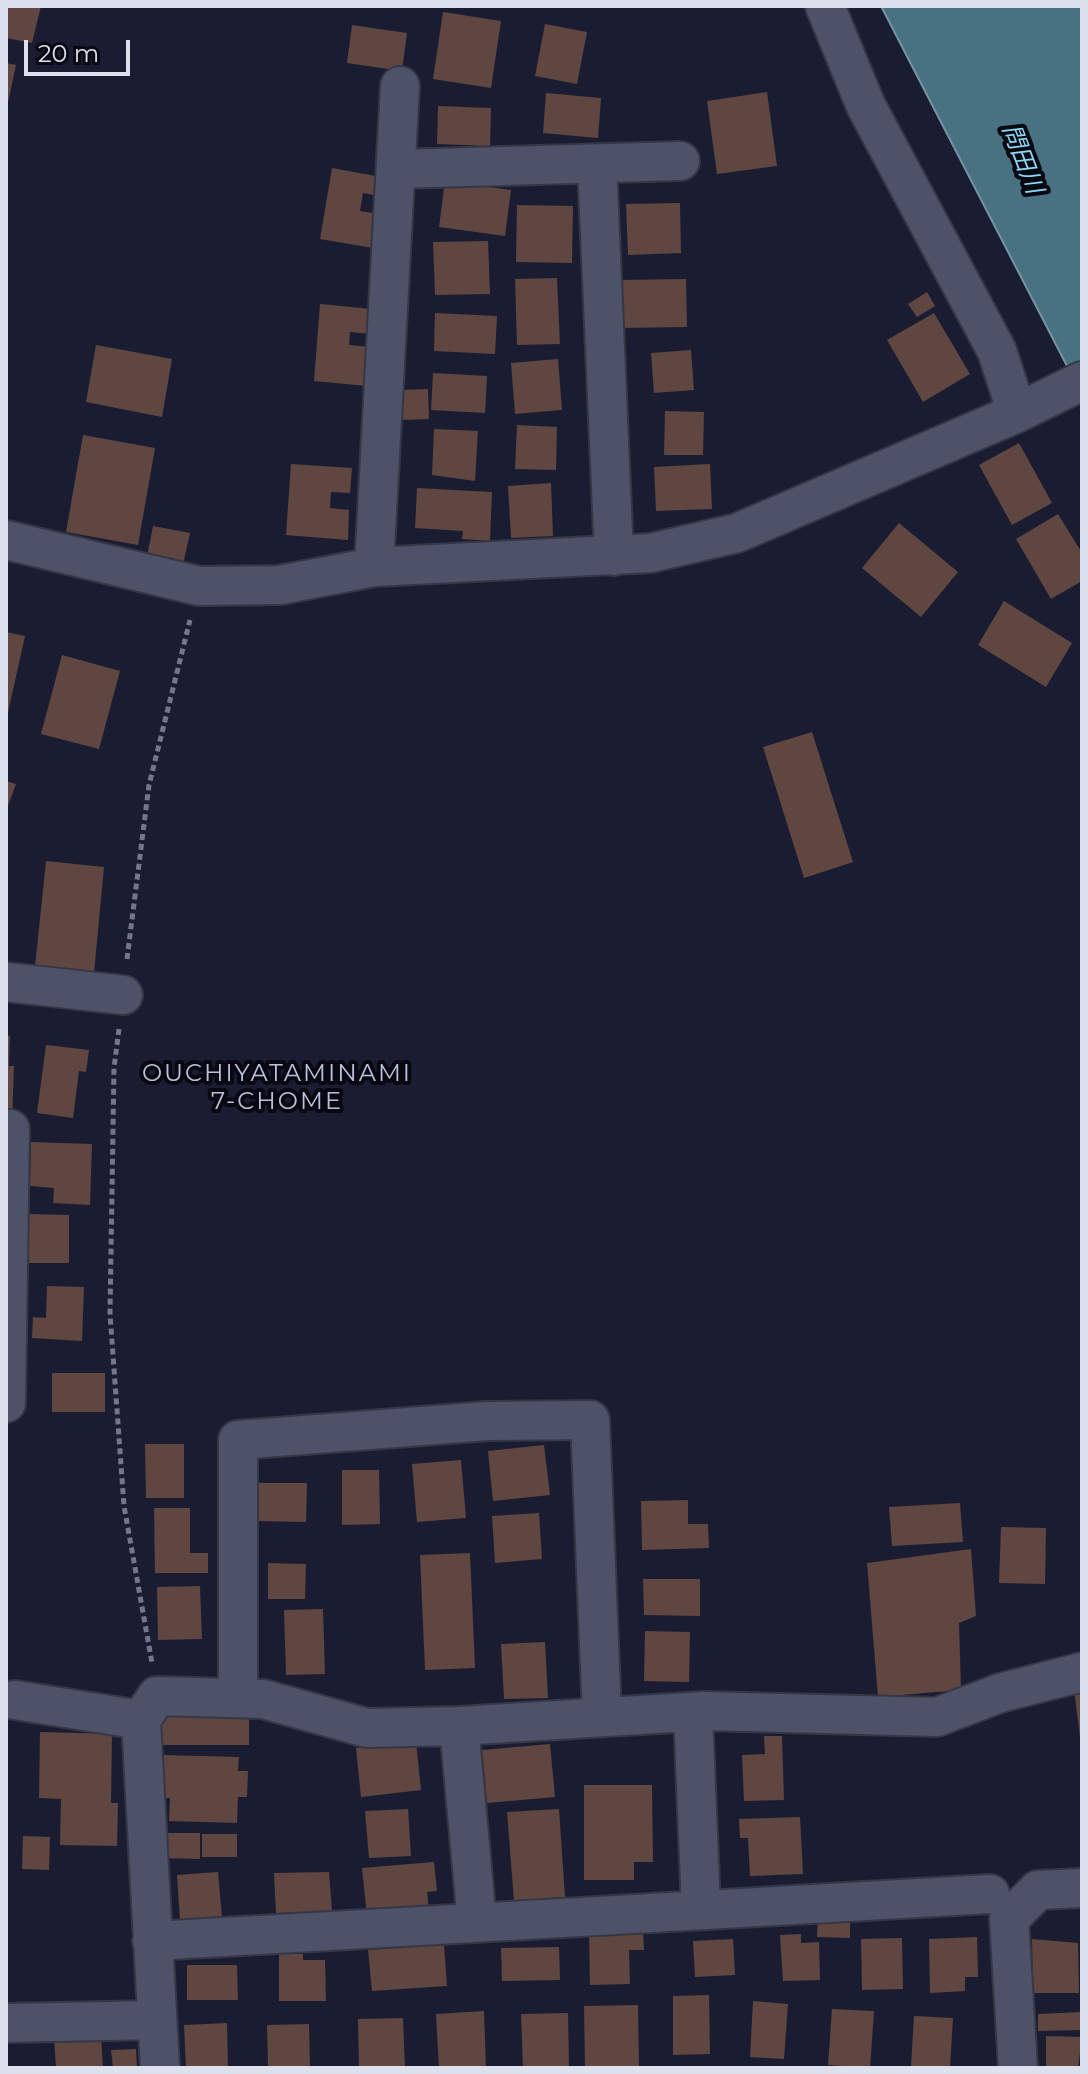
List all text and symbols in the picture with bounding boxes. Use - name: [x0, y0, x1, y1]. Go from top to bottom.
- scale bar: [28, 24, 134, 74]
- text: 20 m: [38, 39, 99, 68]
- water label: 問田川: [996, 120, 1048, 198]
- district label: OUCHIYATAMINAMI 7-CHOME: [142, 1060, 412, 1116]

